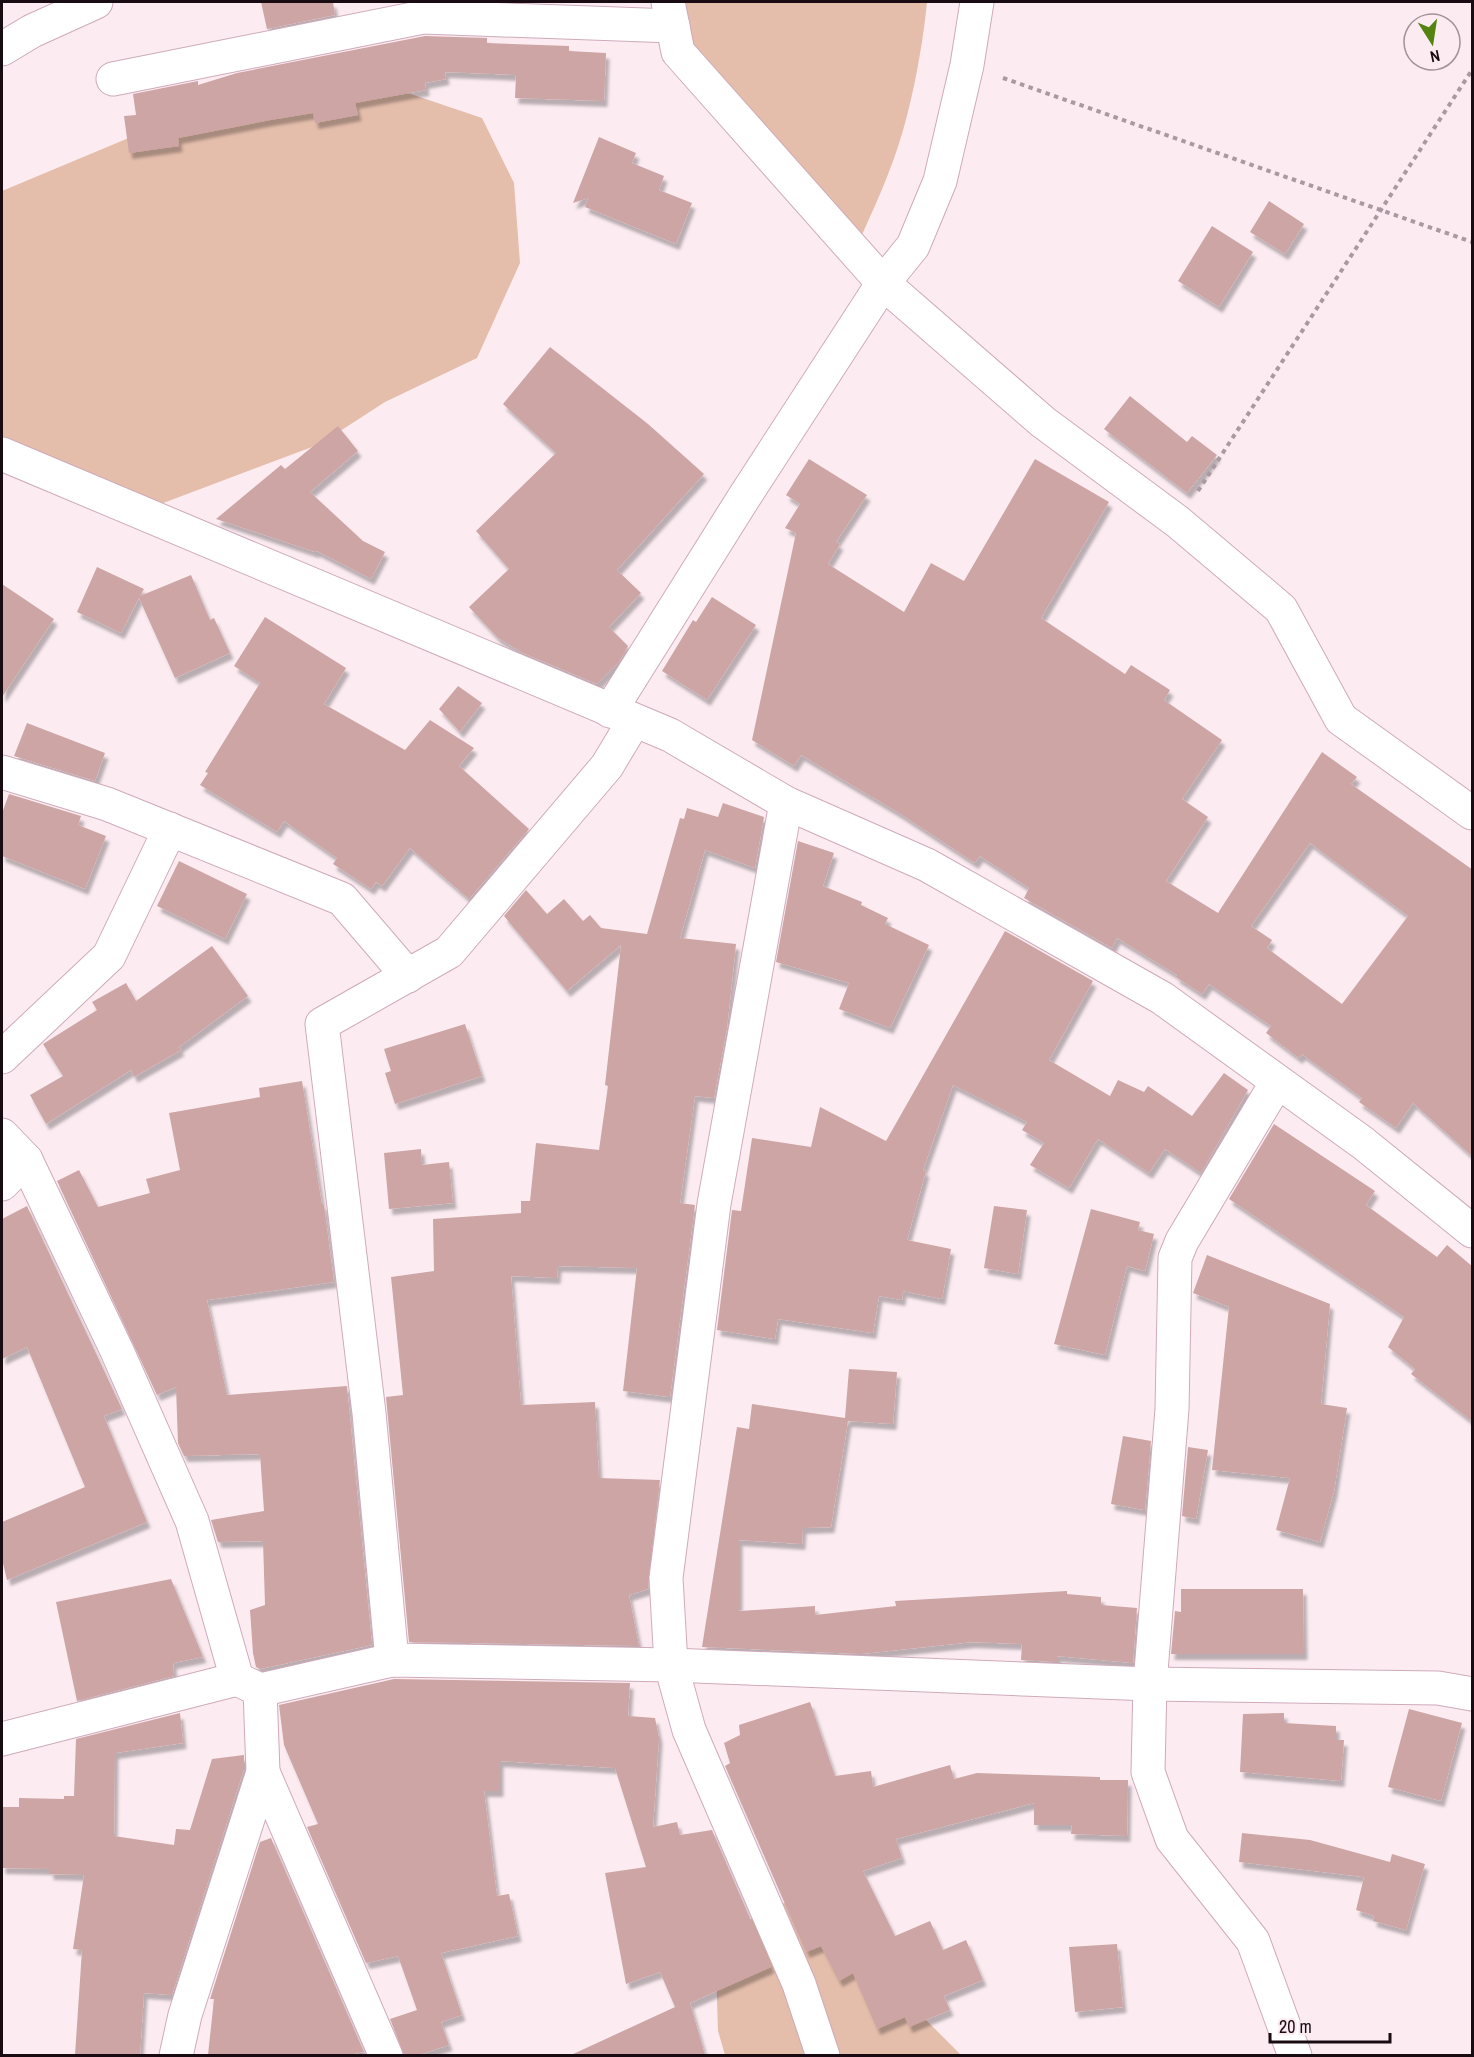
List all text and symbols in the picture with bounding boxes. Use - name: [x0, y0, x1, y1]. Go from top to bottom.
- north arrow: [1402, 12, 1462, 72]
- text: N: [1428, 45, 1442, 68]
- scale bar: [1270, 2006, 1390, 2044]
- text: 20 m: [1279, 2014, 1312, 2039]

